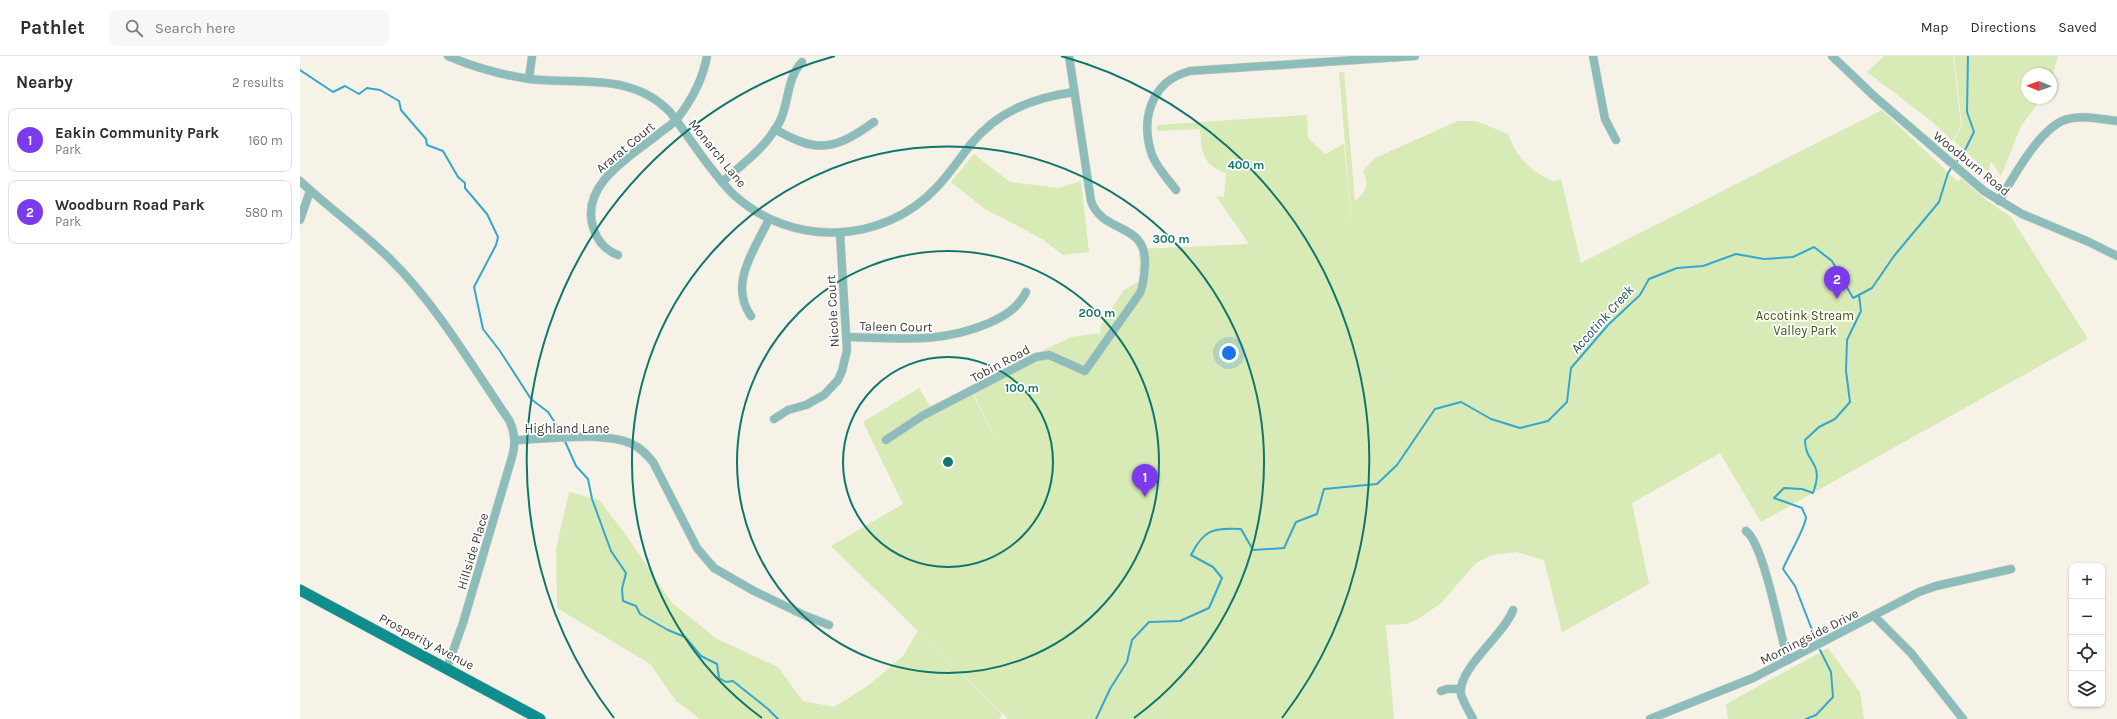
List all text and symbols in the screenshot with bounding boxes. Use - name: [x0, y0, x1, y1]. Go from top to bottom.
- search box: [109, 10, 389, 46]
- text: Pathlet: [20, 17, 85, 39]
- icon: search: [123, 17, 145, 39]
- text: Search here: [155, 19, 236, 37]
- text: Map: [1921, 19, 1949, 36]
- text: Directions: [1971, 19, 2036, 36]
- text: Saved: [2058, 19, 2097, 36]
- north arrow: [2021, 68, 2057, 104]
- text: Nearby: [16, 72, 73, 92]
- text: 2 results: [232, 75, 284, 90]
- street label: Monarch Lane: [686, 116, 750, 191]
- street label: Ararat Court: [593, 119, 658, 176]
- text: Eakin Community Park: [55, 124, 219, 142]
- street label: Woodburn Road: [1930, 128, 2013, 199]
- text: 1: [28, 133, 32, 148]
- text: 160 m: [248, 133, 283, 148]
- text: Park: [55, 142, 81, 157]
- text: 400 m: [1228, 158, 1264, 172]
- text: Woodburn Road Park: [55, 196, 205, 214]
- text: 2: [26, 205, 34, 220]
- text: 580 m: [245, 205, 283, 220]
- text: Park: [55, 214, 81, 229]
- text: 300 m: [1152, 232, 1190, 246]
- pin: 2: [1824, 266, 1850, 299]
- street label: Nicole Court: [823, 274, 842, 348]
- water label: Accotink Creek: [1567, 281, 1638, 357]
- text: 200 m: [1079, 306, 1115, 320]
- park label: Accotink Stream Valley Park: [1756, 308, 1854, 338]
- street label: Taleen Court: [859, 318, 933, 335]
- street label: Tobin Road: [968, 342, 1032, 385]
- your location: [1219, 343, 1239, 363]
- text: 100 m: [1005, 381, 1039, 395]
- street label: Highland Lane: [525, 421, 610, 436]
- centre of rings: [941, 455, 955, 469]
- pin: 1: [1132, 464, 1158, 497]
- street label: Hillside Place: [454, 511, 491, 591]
- map controls: [2069, 563, 2105, 707]
- button: +: [2069, 563, 2105, 599]
- button: −: [2069, 599, 2105, 635]
- street label: Morningside Drive: [1758, 605, 1861, 668]
- street label: Prosperity Avenue: [377, 610, 477, 673]
- button: locate: [2069, 635, 2105, 671]
- button: layers: [2069, 671, 2105, 707]

